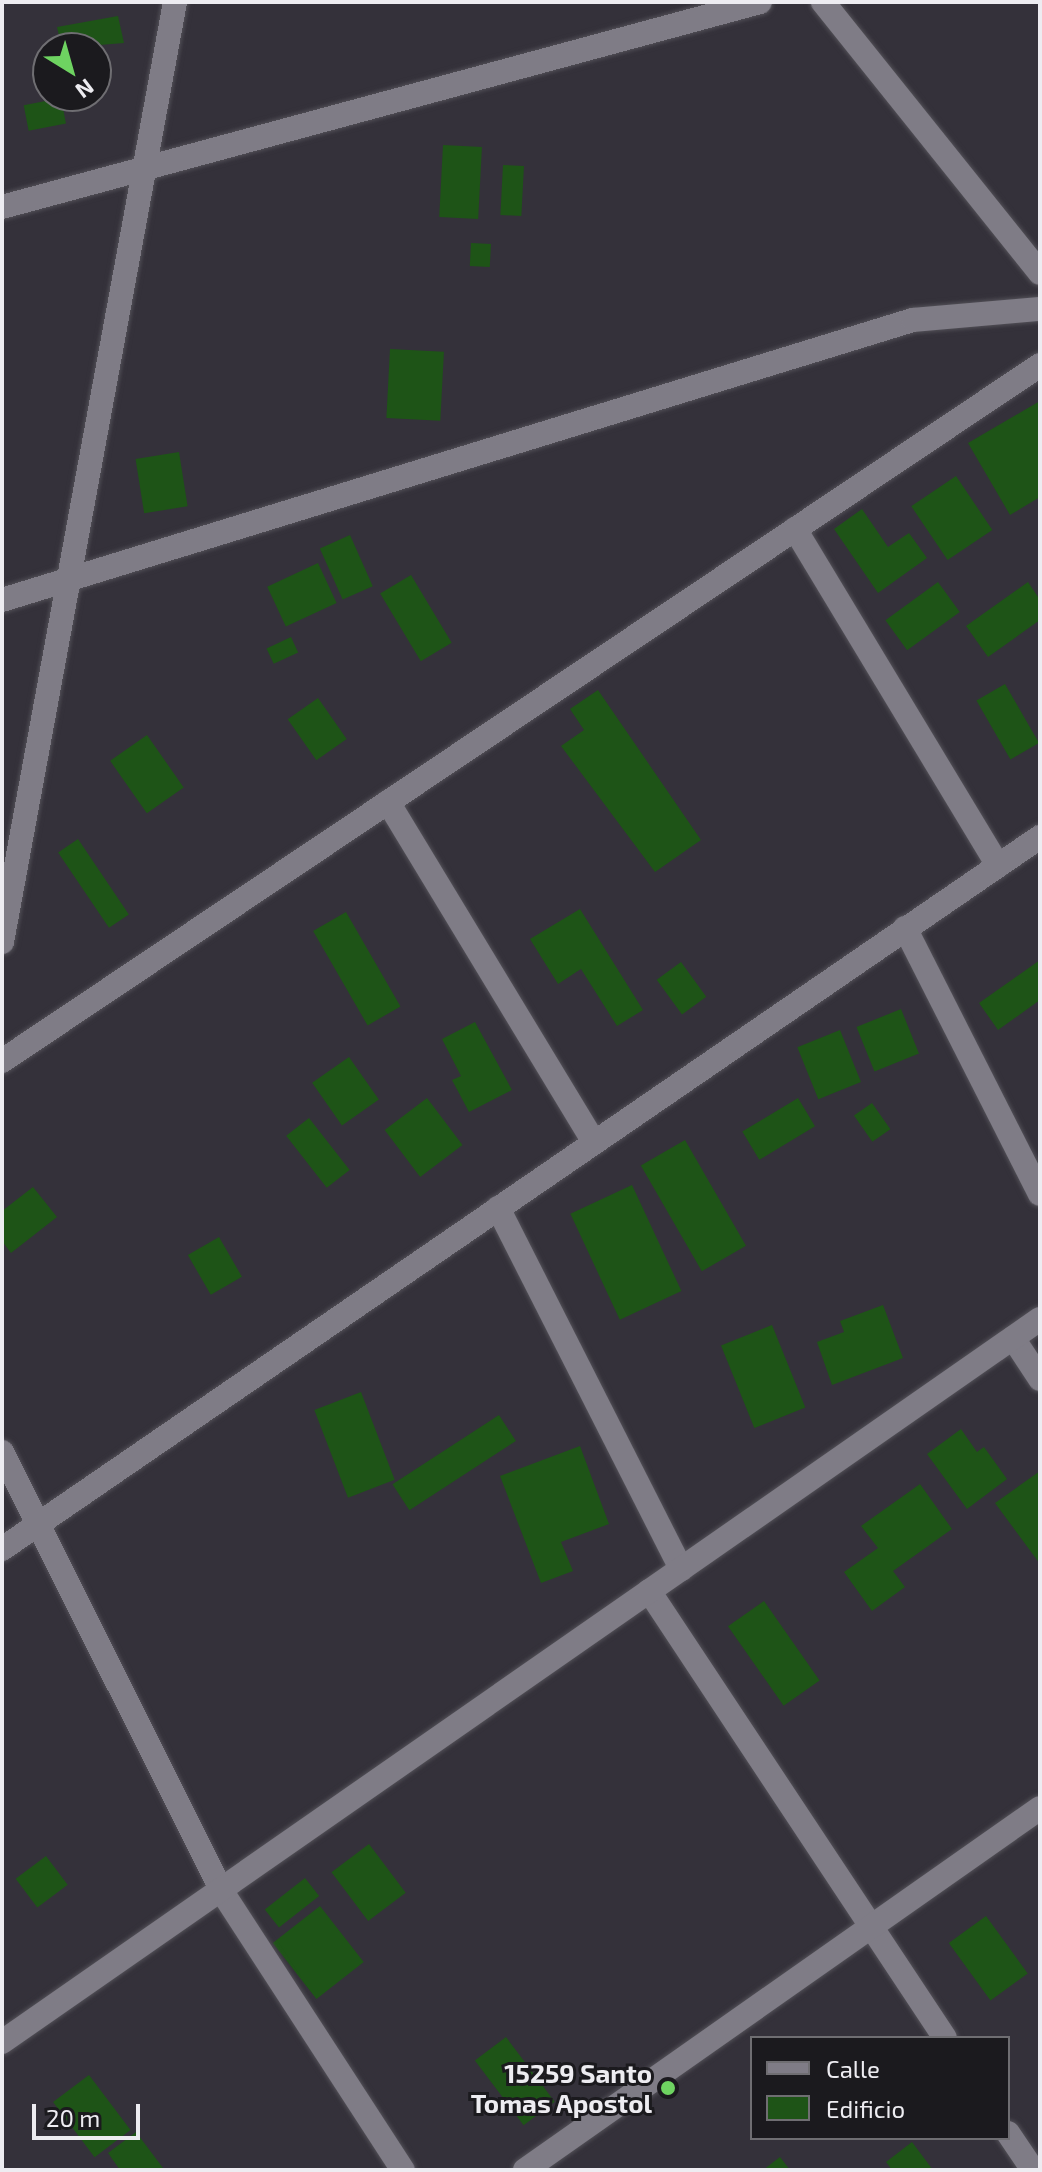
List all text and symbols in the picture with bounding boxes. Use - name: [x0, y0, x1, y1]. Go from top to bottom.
- north arrow: [32, 32, 112, 112]
- text: N: [71, 74, 99, 105]
- legend: [750, 2036, 1010, 2140]
- text: Calle: [826, 2054, 880, 2083]
- place label: 15259 Santo Tomas Apostol: [470, 2057, 652, 2118]
- marker: 15259 Santo Tomas Apostol: [659, 2079, 677, 2097]
- scale bar: [36, 2088, 144, 2138]
- text: Edificio: [826, 2094, 905, 2123]
- text: 20 m: [46, 2103, 100, 2132]

